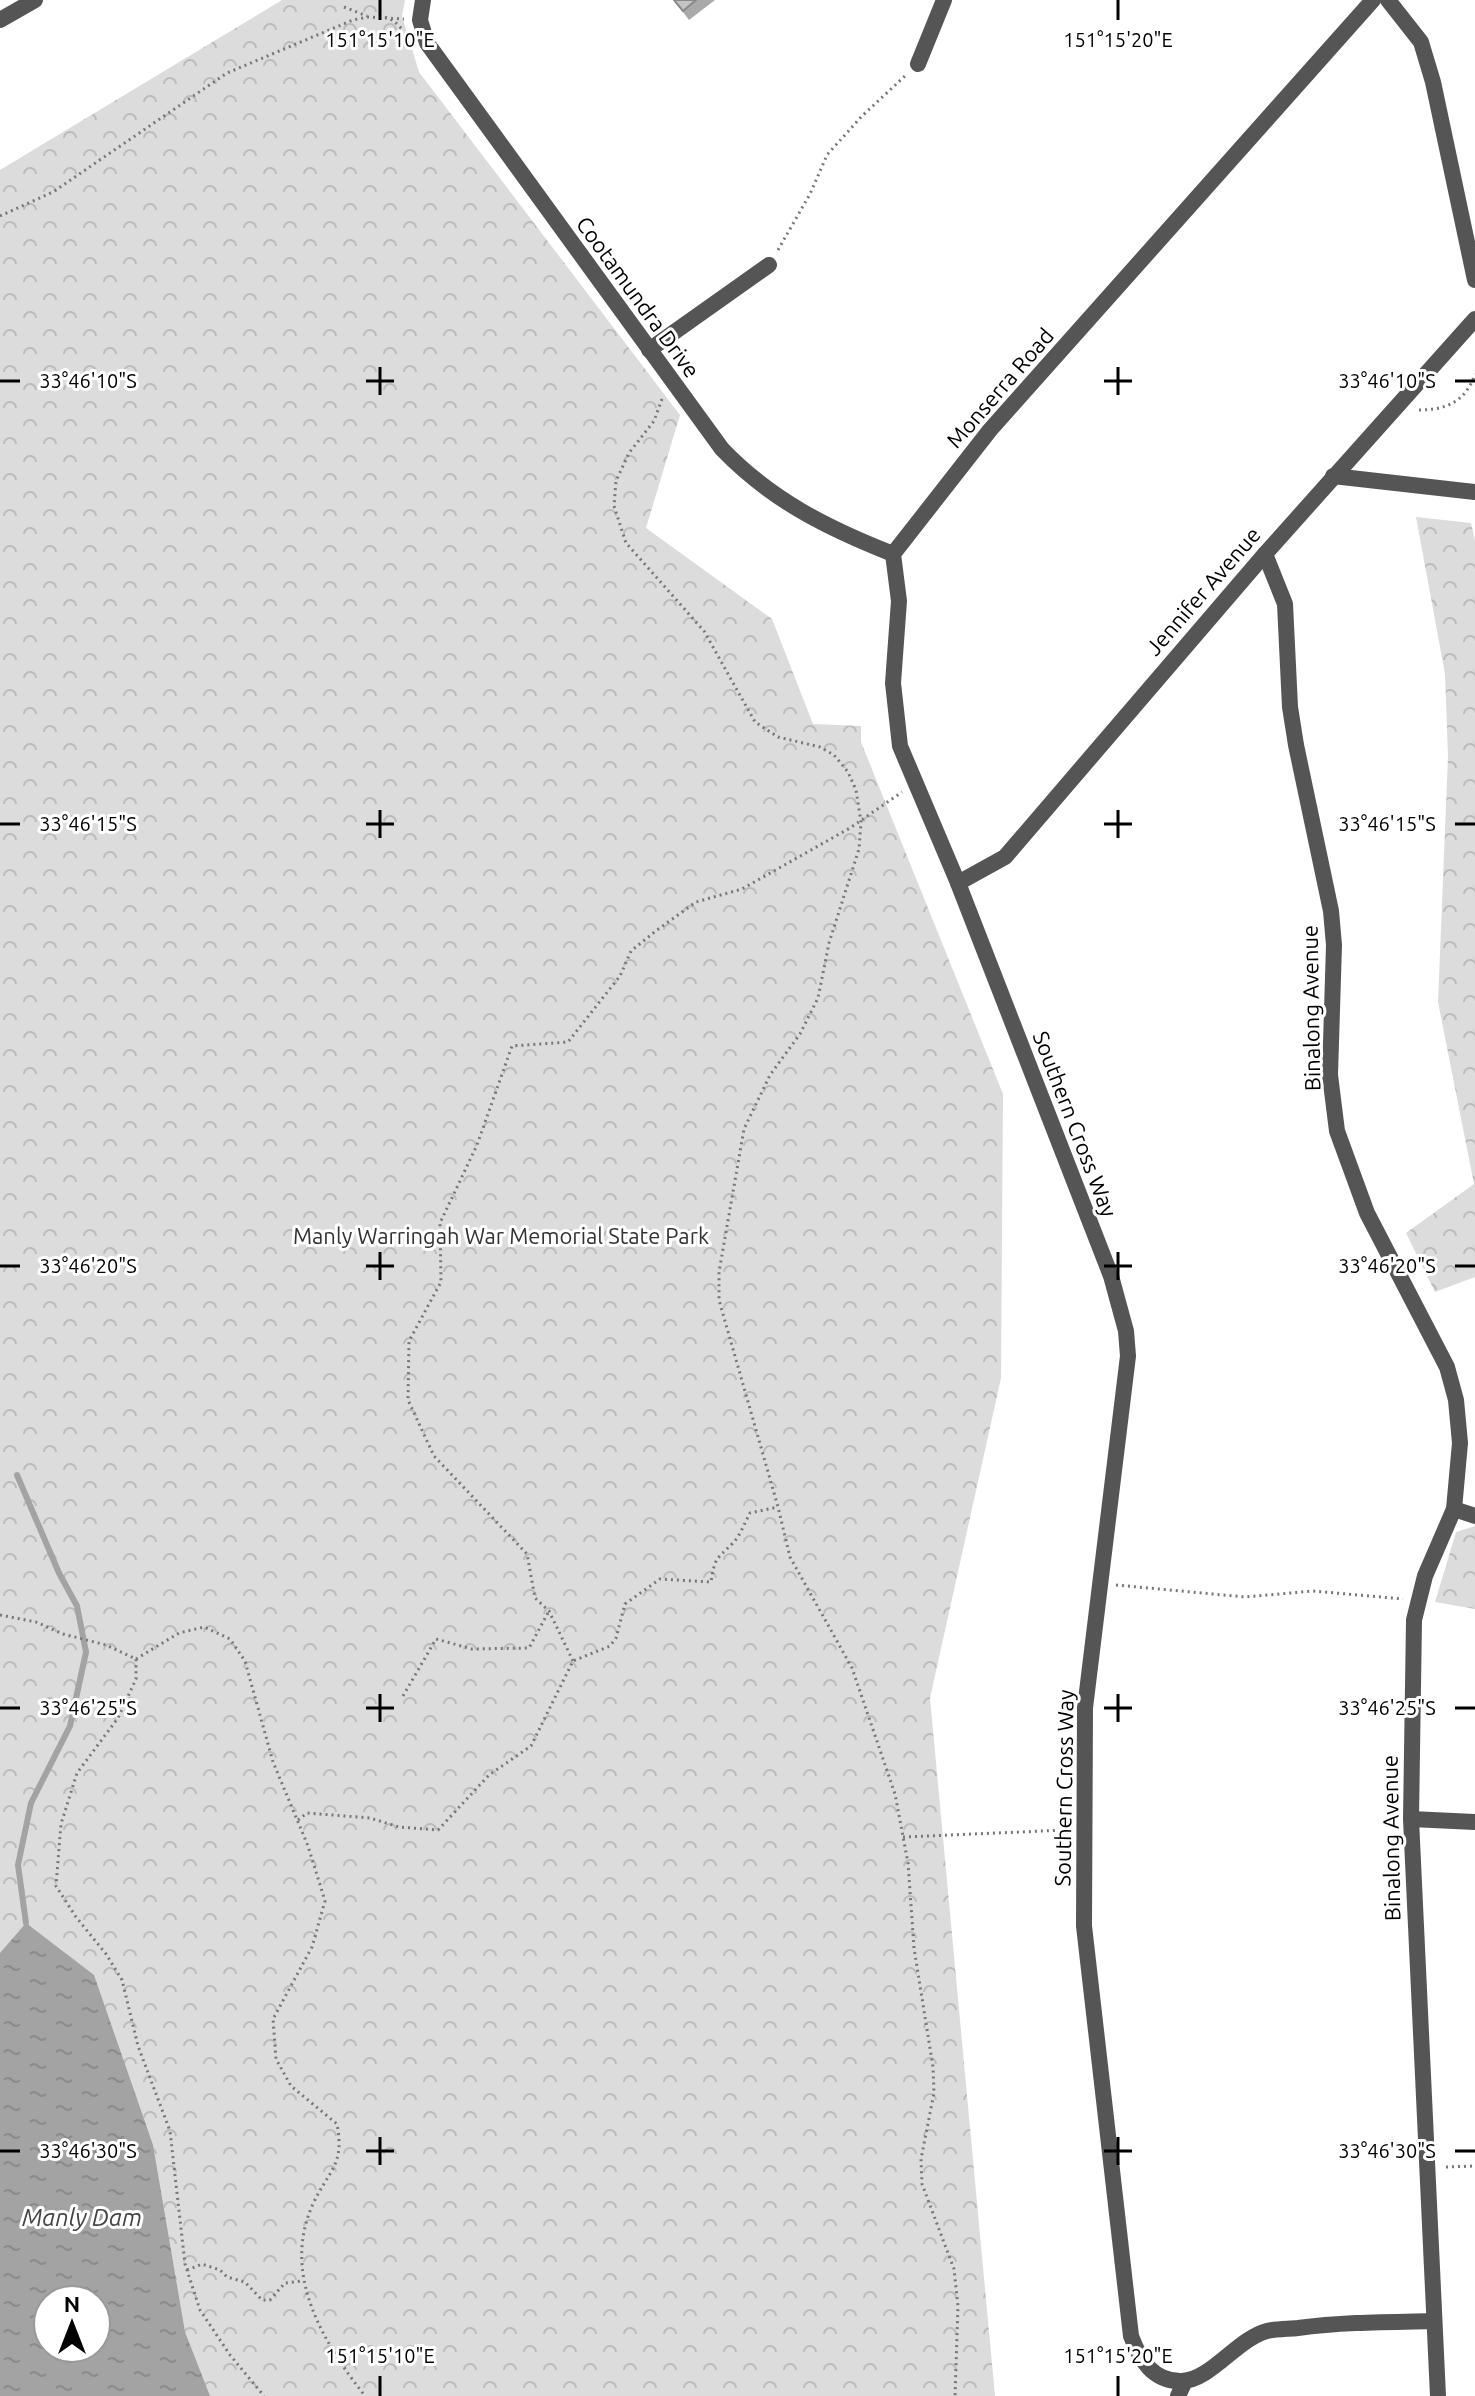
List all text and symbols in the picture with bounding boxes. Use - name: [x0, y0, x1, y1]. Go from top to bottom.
- text: 151°15'10"E: [325, 28, 435, 51]
- text: 151°15'20"E: [1063, 28, 1173, 51]
- street label: Cootamundra Drive: [572, 211, 705, 382]
- street label: Monserra Road: [941, 323, 1058, 452]
- text: 33°46'10"S: [39, 369, 137, 392]
- text: 33°46'10"S: [1338, 369, 1436, 392]
- street label: Jennifer Avenue: [1140, 522, 1265, 660]
- text: 33°46'15"S: [39, 812, 137, 835]
- text: 33°46'15"S: [1338, 812, 1436, 835]
- street label: Binalong Avenue: [1297, 925, 1324, 1091]
- street label: Southern Cross Way: [1029, 1027, 1123, 1221]
- park label: Manly Warringah War Memorial State Park: [293, 1223, 709, 1248]
- text: 33°46'20"S: [39, 1254, 137, 1277]
- text: 33°46'20"S: [1338, 1254, 1436, 1277]
- street label: Southern Cross Way: [1049, 1689, 1078, 1887]
- text: 33°46'25"S: [39, 1696, 137, 1719]
- text: 33°46'25"S: [1338, 1696, 1436, 1719]
- street label: Binalong Avenue: [1377, 1755, 1404, 1921]
- text: 33°46'30"S: [39, 2139, 137, 2162]
- text: 33°46'30"S: [1338, 2139, 1436, 2162]
- water label: Manly Dam: [22, 2204, 142, 2231]
- north arrow: [32, 2284, 112, 2364]
- text: N: [64, 2291, 80, 2316]
- text: 151°15'10"E: [325, 2344, 435, 2367]
- text: 151°15'20"E: [1063, 2344, 1173, 2367]

